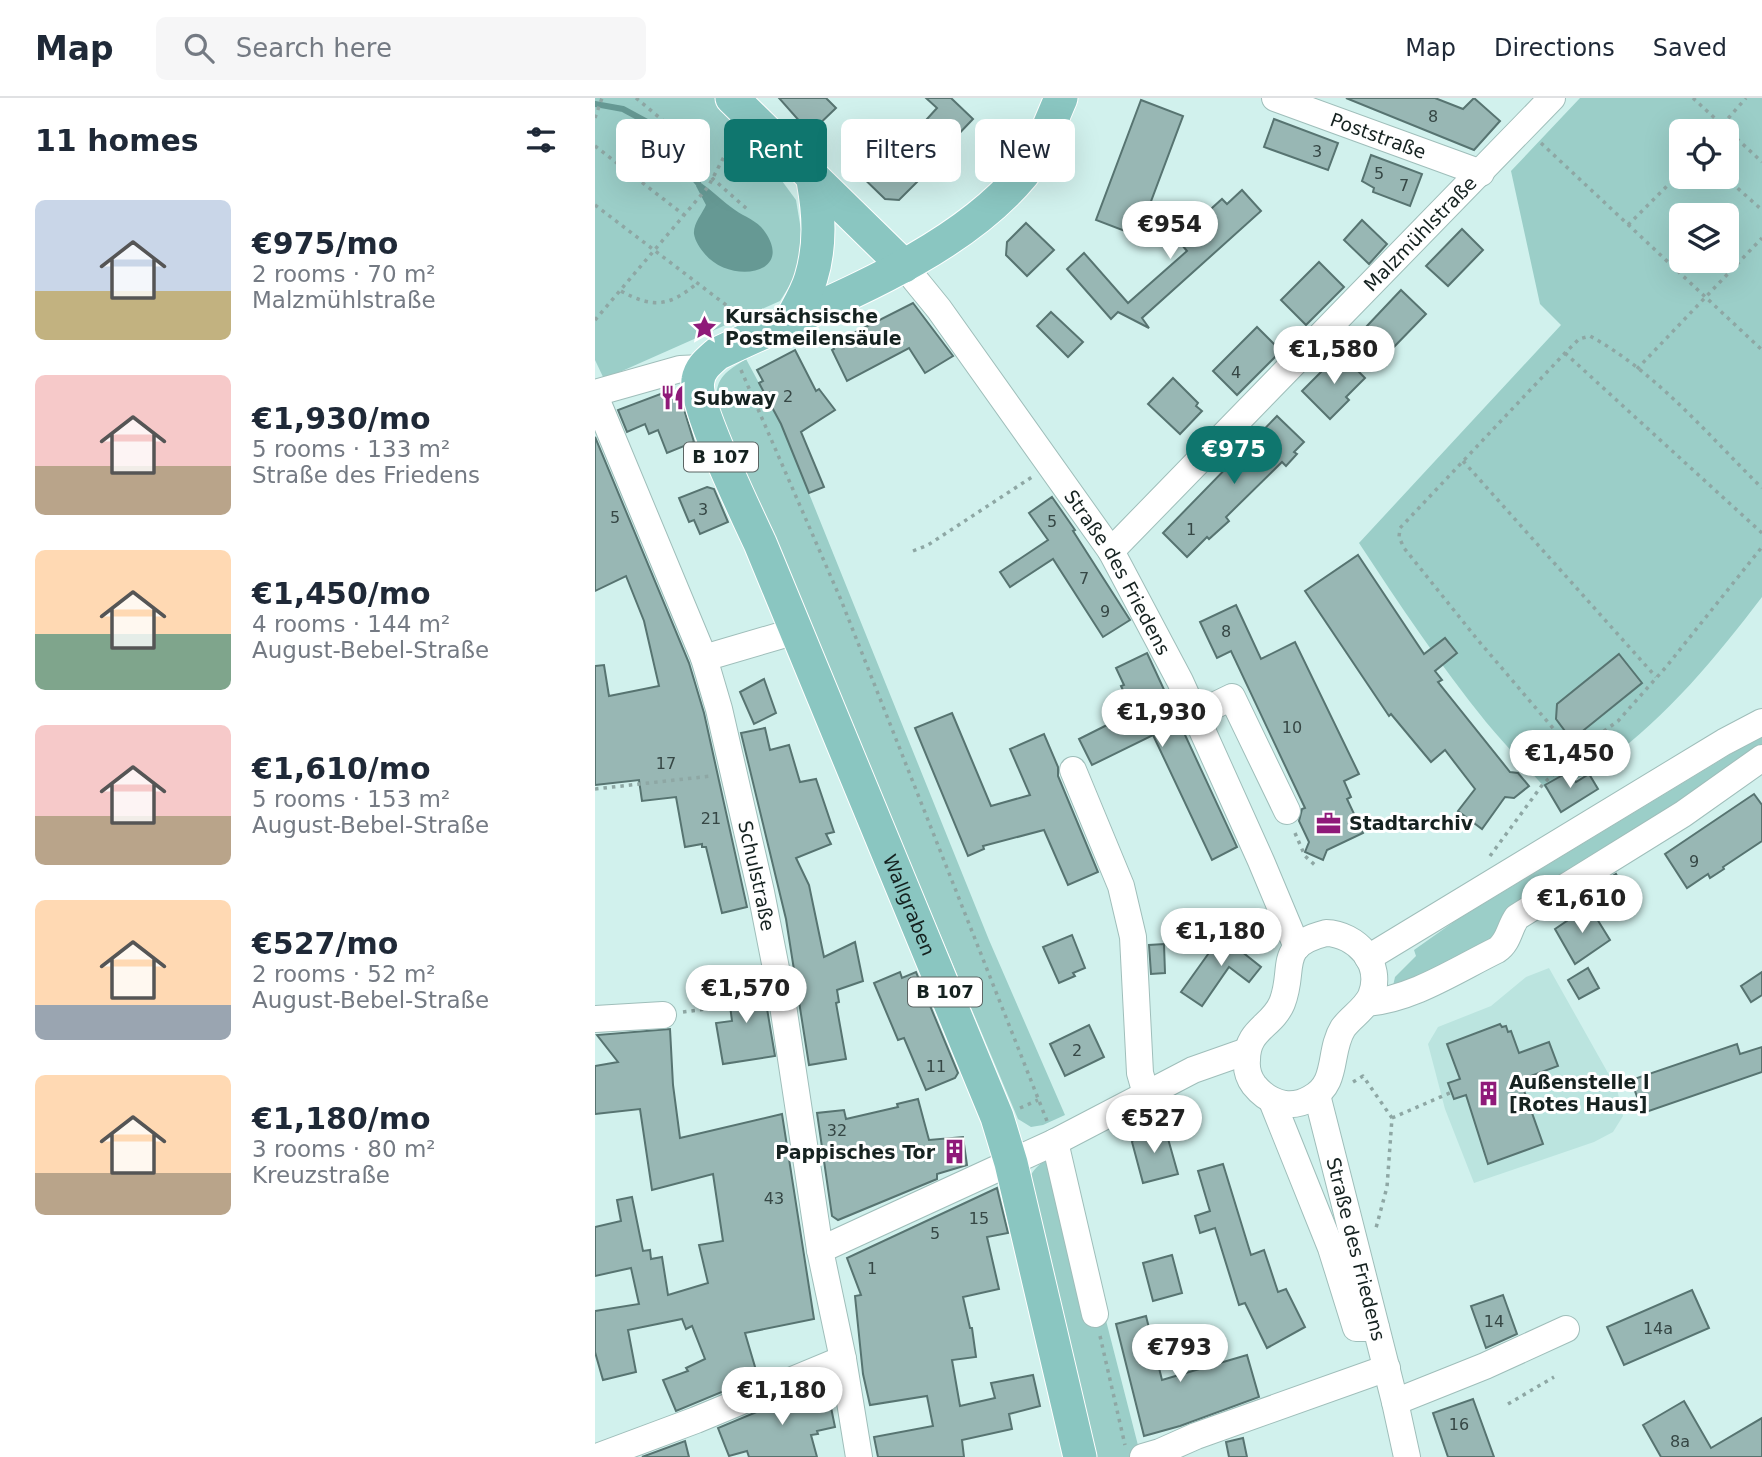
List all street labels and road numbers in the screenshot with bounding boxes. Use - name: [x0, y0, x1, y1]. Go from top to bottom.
- street label: Poststraße: [1327, 108, 1429, 163]
- street label: Malzmühlstraße: [1359, 172, 1481, 296]
- road number: B 107: [684, 442, 758, 472]
- street label: Straße des Friedens: [1060, 485, 1175, 659]
- street label: Schulstraße: [734, 819, 779, 933]
- street label: Wallgraben: [879, 851, 940, 959]
- road number: B 107: [908, 978, 982, 1006]
- street label: Straße des Friedens: [1322, 1155, 1390, 1343]

